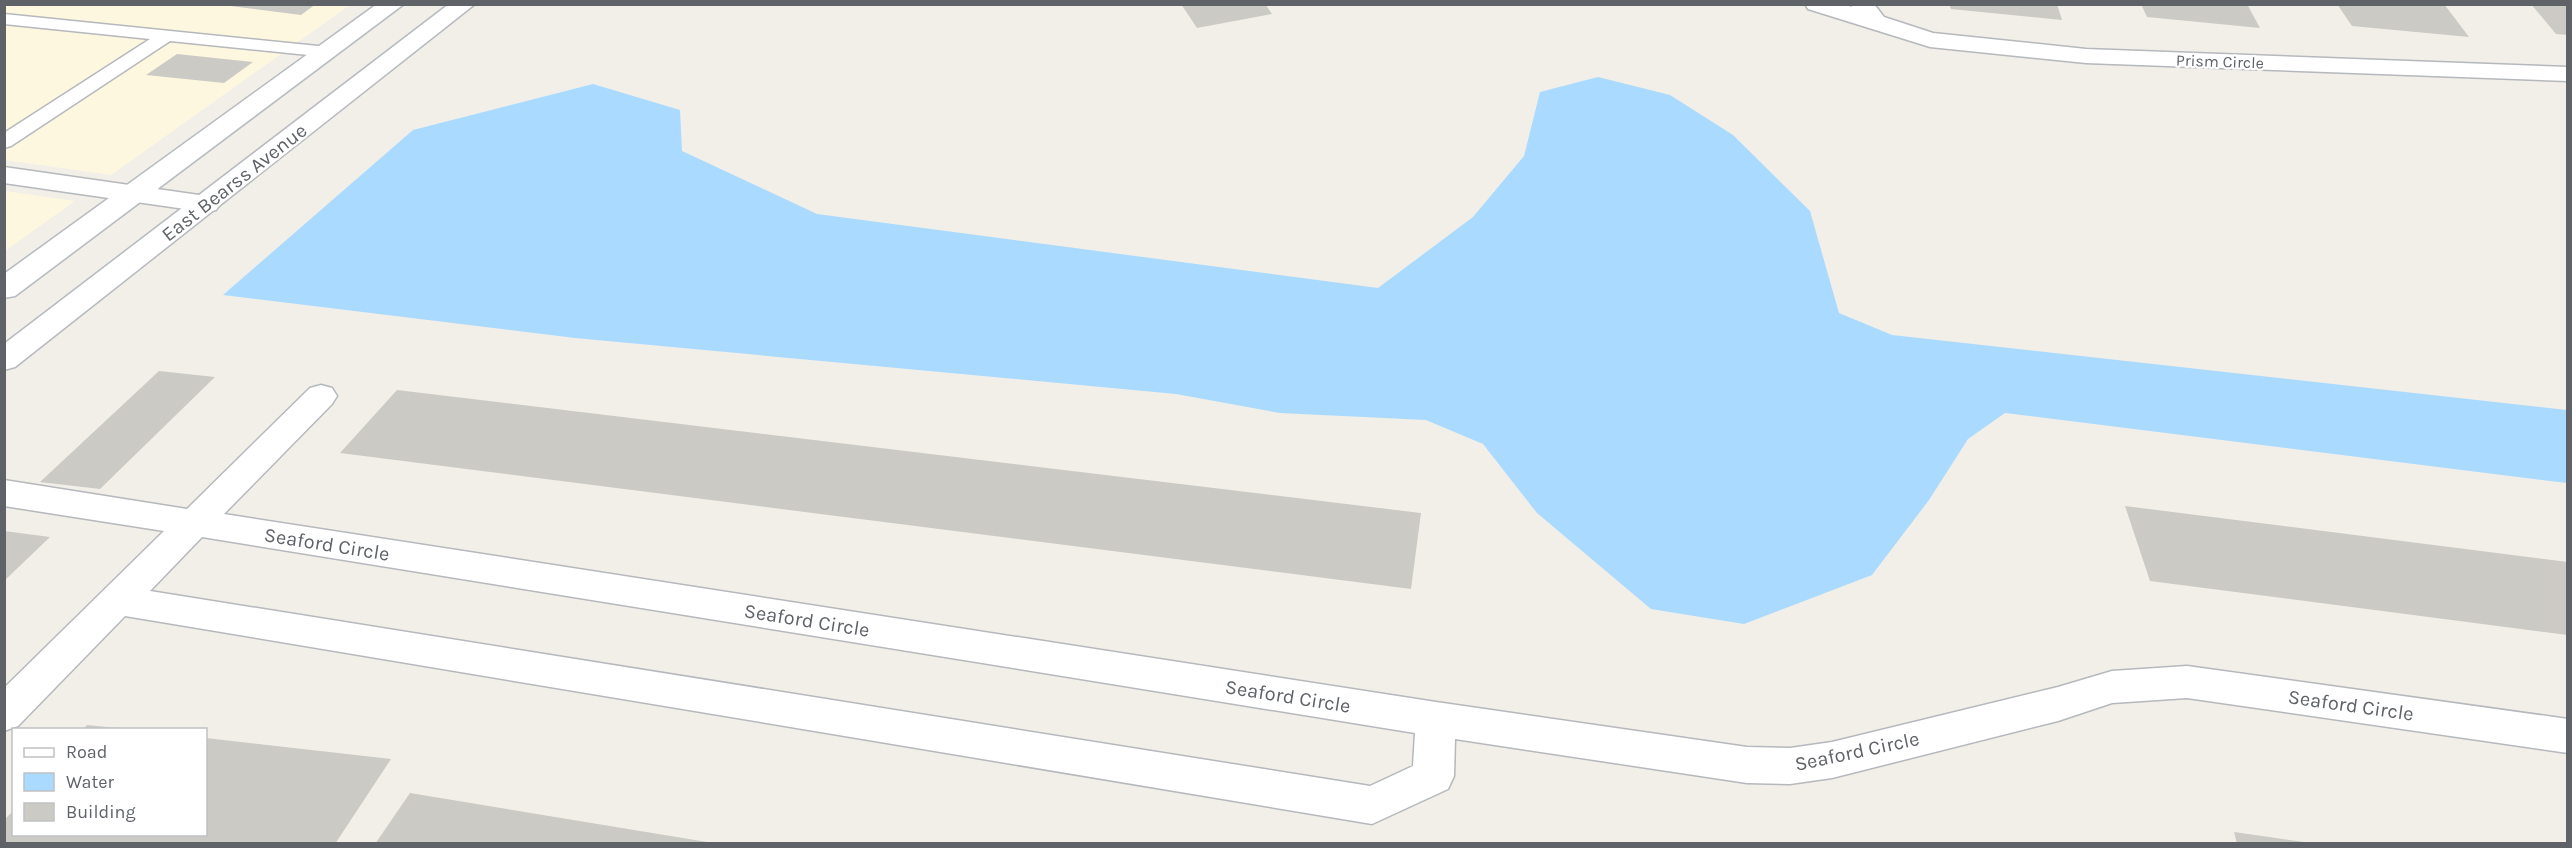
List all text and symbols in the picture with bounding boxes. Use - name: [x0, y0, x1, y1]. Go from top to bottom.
- street label: Prism Circle: [2176, 50, 2264, 73]
- street label: East Bearss Avenue: [157, 119, 311, 246]
- street label: Seaford Circle: [263, 523, 391, 566]
- street label: Seaford Circle: [743, 599, 871, 642]
- street label: Seaford Circle: [1224, 675, 1352, 718]
- street label: Seaford Circle: [2287, 685, 2415, 726]
- street label: Seaford Circle: [1793, 727, 1921, 776]
- legend: [12, 728, 207, 836]
- text: Road: [66, 741, 107, 763]
- text: Water: [66, 771, 114, 793]
- text: Building: [66, 801, 136, 823]

